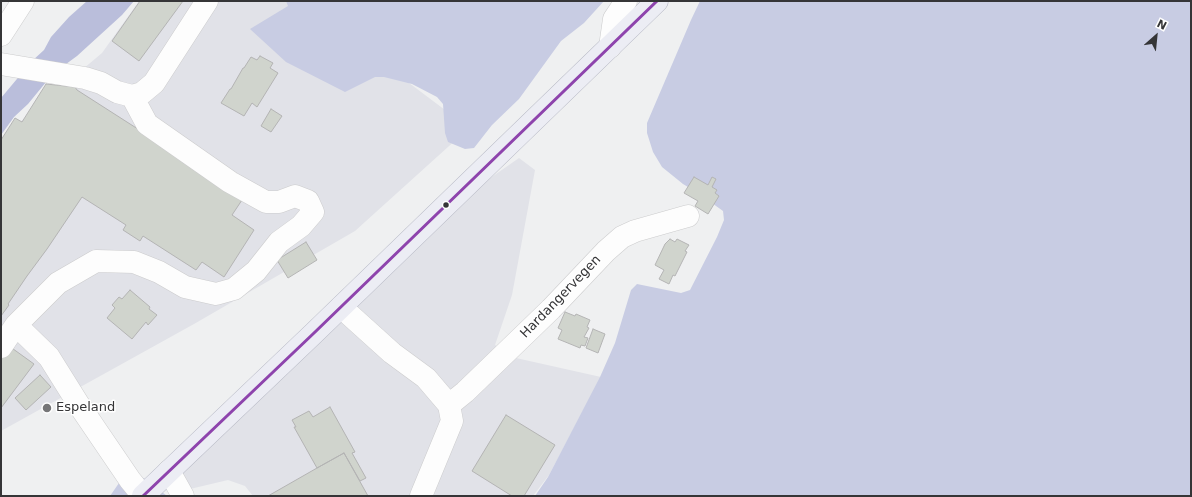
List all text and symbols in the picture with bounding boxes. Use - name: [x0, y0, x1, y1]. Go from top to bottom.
- north arrow: [1136, 16, 1176, 56]
- text: N: [1155, 17, 1169, 33]
- unlabelled marker: [441, 200, 451, 210]
- street label: Hardangervegen: [517, 252, 605, 342]
- place label: Espeland: [56, 400, 115, 416]
- marker: Espeland: [41, 402, 53, 414]

